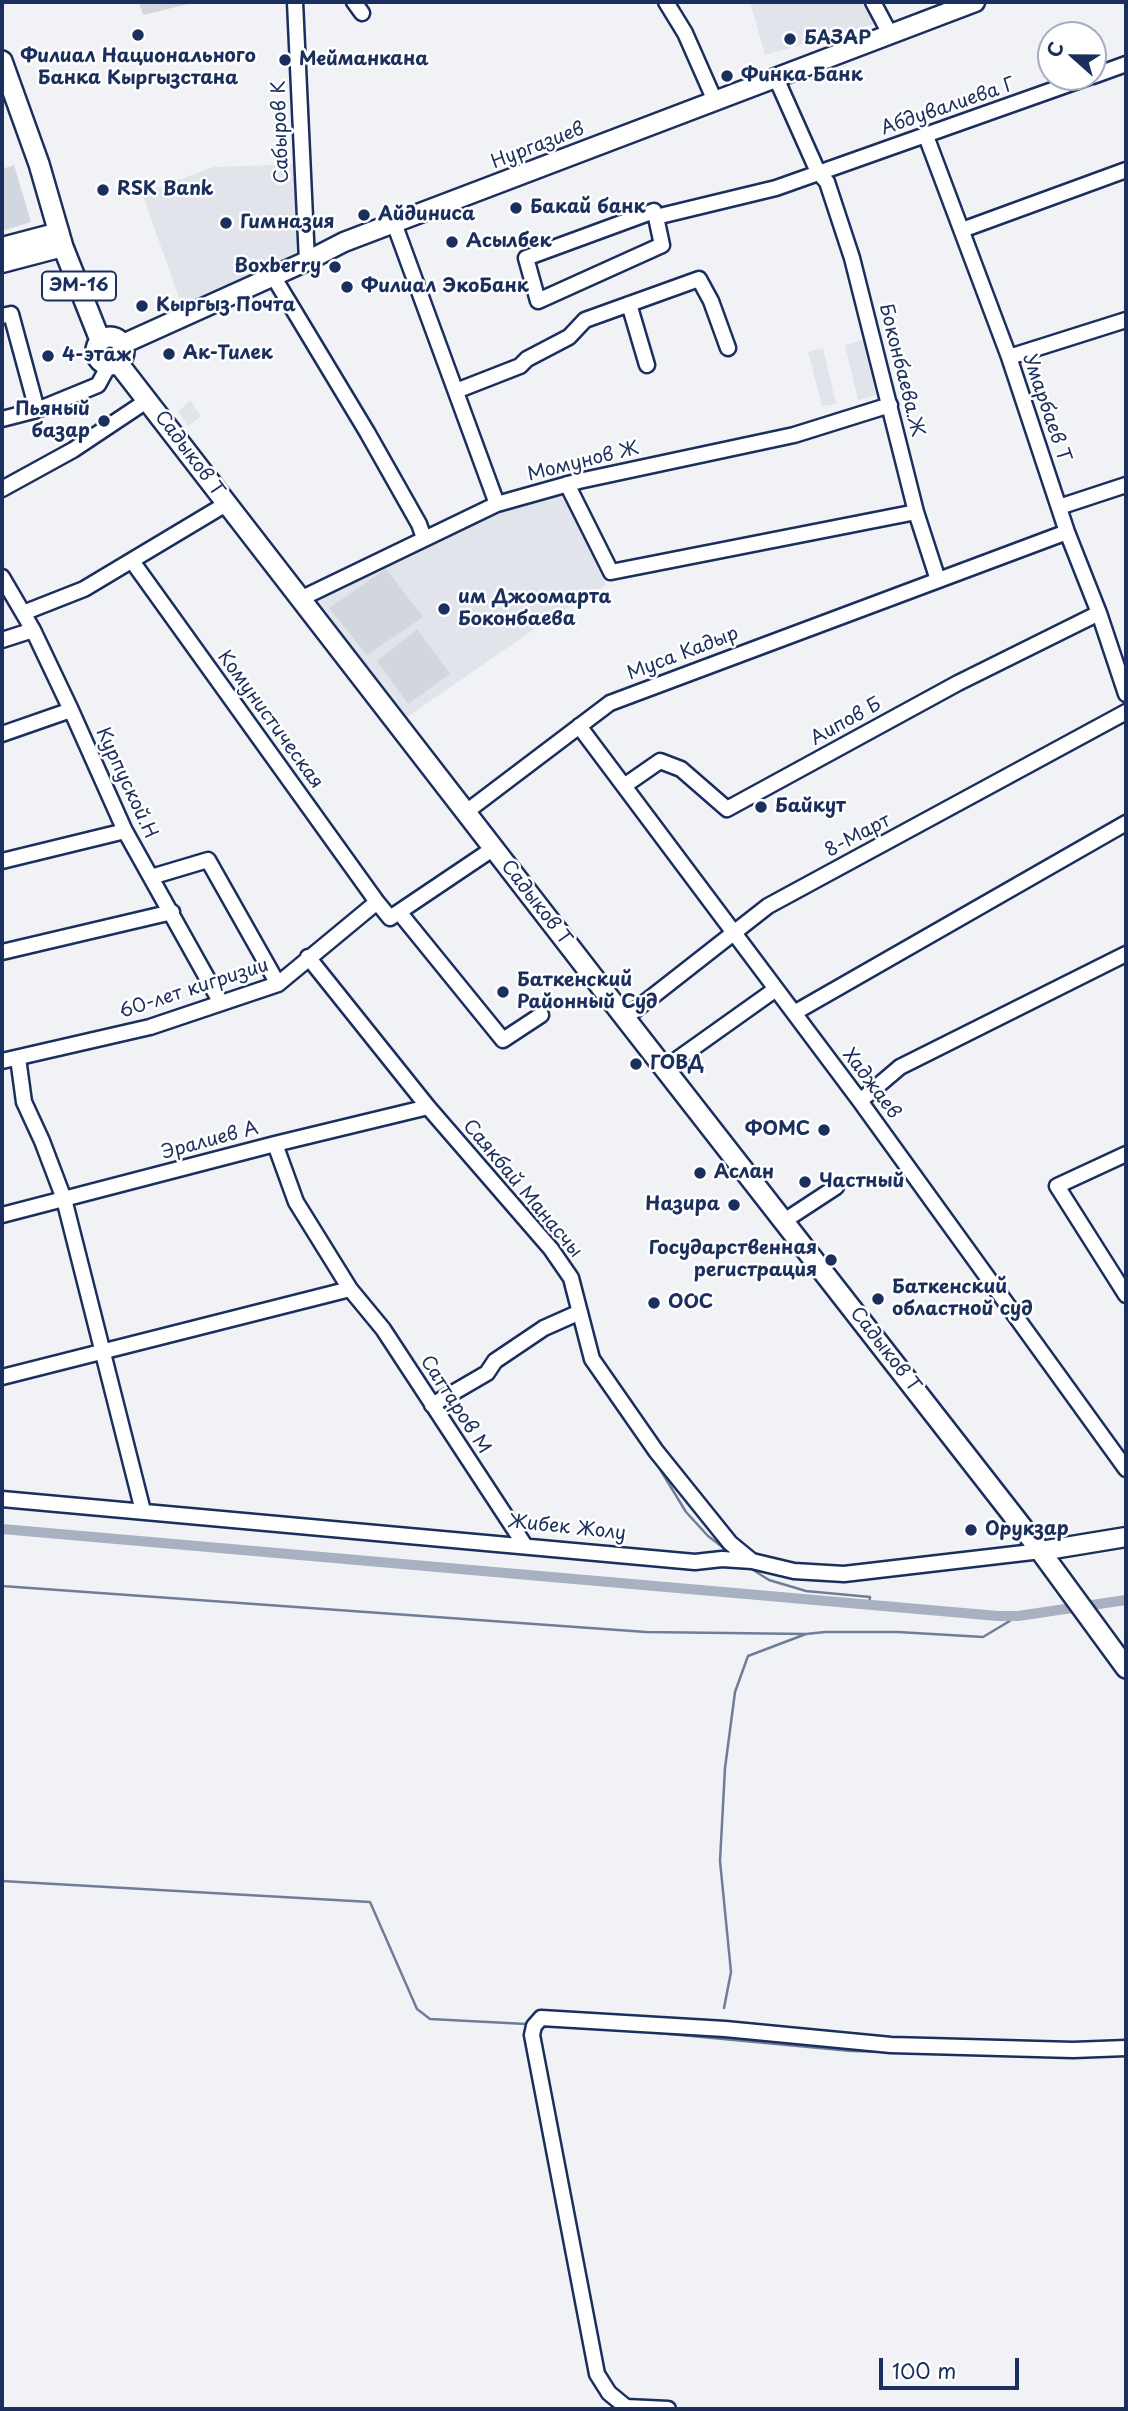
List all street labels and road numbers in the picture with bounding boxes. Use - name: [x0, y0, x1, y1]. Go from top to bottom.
- street label: Абдувалиева Г: [878, 73, 1018, 141]
- street label: Сабыров К: [268, 80, 294, 184]
- street label: Нургазиев: [488, 118, 588, 174]
- road number: ЭМ-16: [42, 272, 116, 300]
- street label: Боконбаева.Ж: [873, 301, 929, 439]
- street label: Умарбаев Т: [1017, 351, 1075, 465]
- street label: Садыков Т: [149, 406, 229, 502]
- street label: Момунов Ж: [525, 437, 641, 487]
- street label: Муса Кадыр: [624, 622, 742, 686]
- street label: Комунистическая: [212, 647, 328, 793]
- street label: Аипов Б: [807, 693, 885, 751]
- street label: Курпуской.Н: [90, 724, 162, 842]
- street label: 8-Март: [821, 809, 895, 863]
- street label: Садыков Т: [496, 856, 576, 950]
- street label: 60-лет кигризии: [117, 954, 271, 1024]
- street label: Хаджаев: [837, 1044, 905, 1124]
- street label: Саякбай Манасчы: [458, 1115, 586, 1263]
- street label: Эралиев А: [159, 1117, 261, 1165]
- street label: Садыков Т: [845, 1303, 925, 1397]
- street label: Саттаров М: [415, 1352, 495, 1458]
- street label: Жибек Жолу: [507, 1511, 627, 1545]

